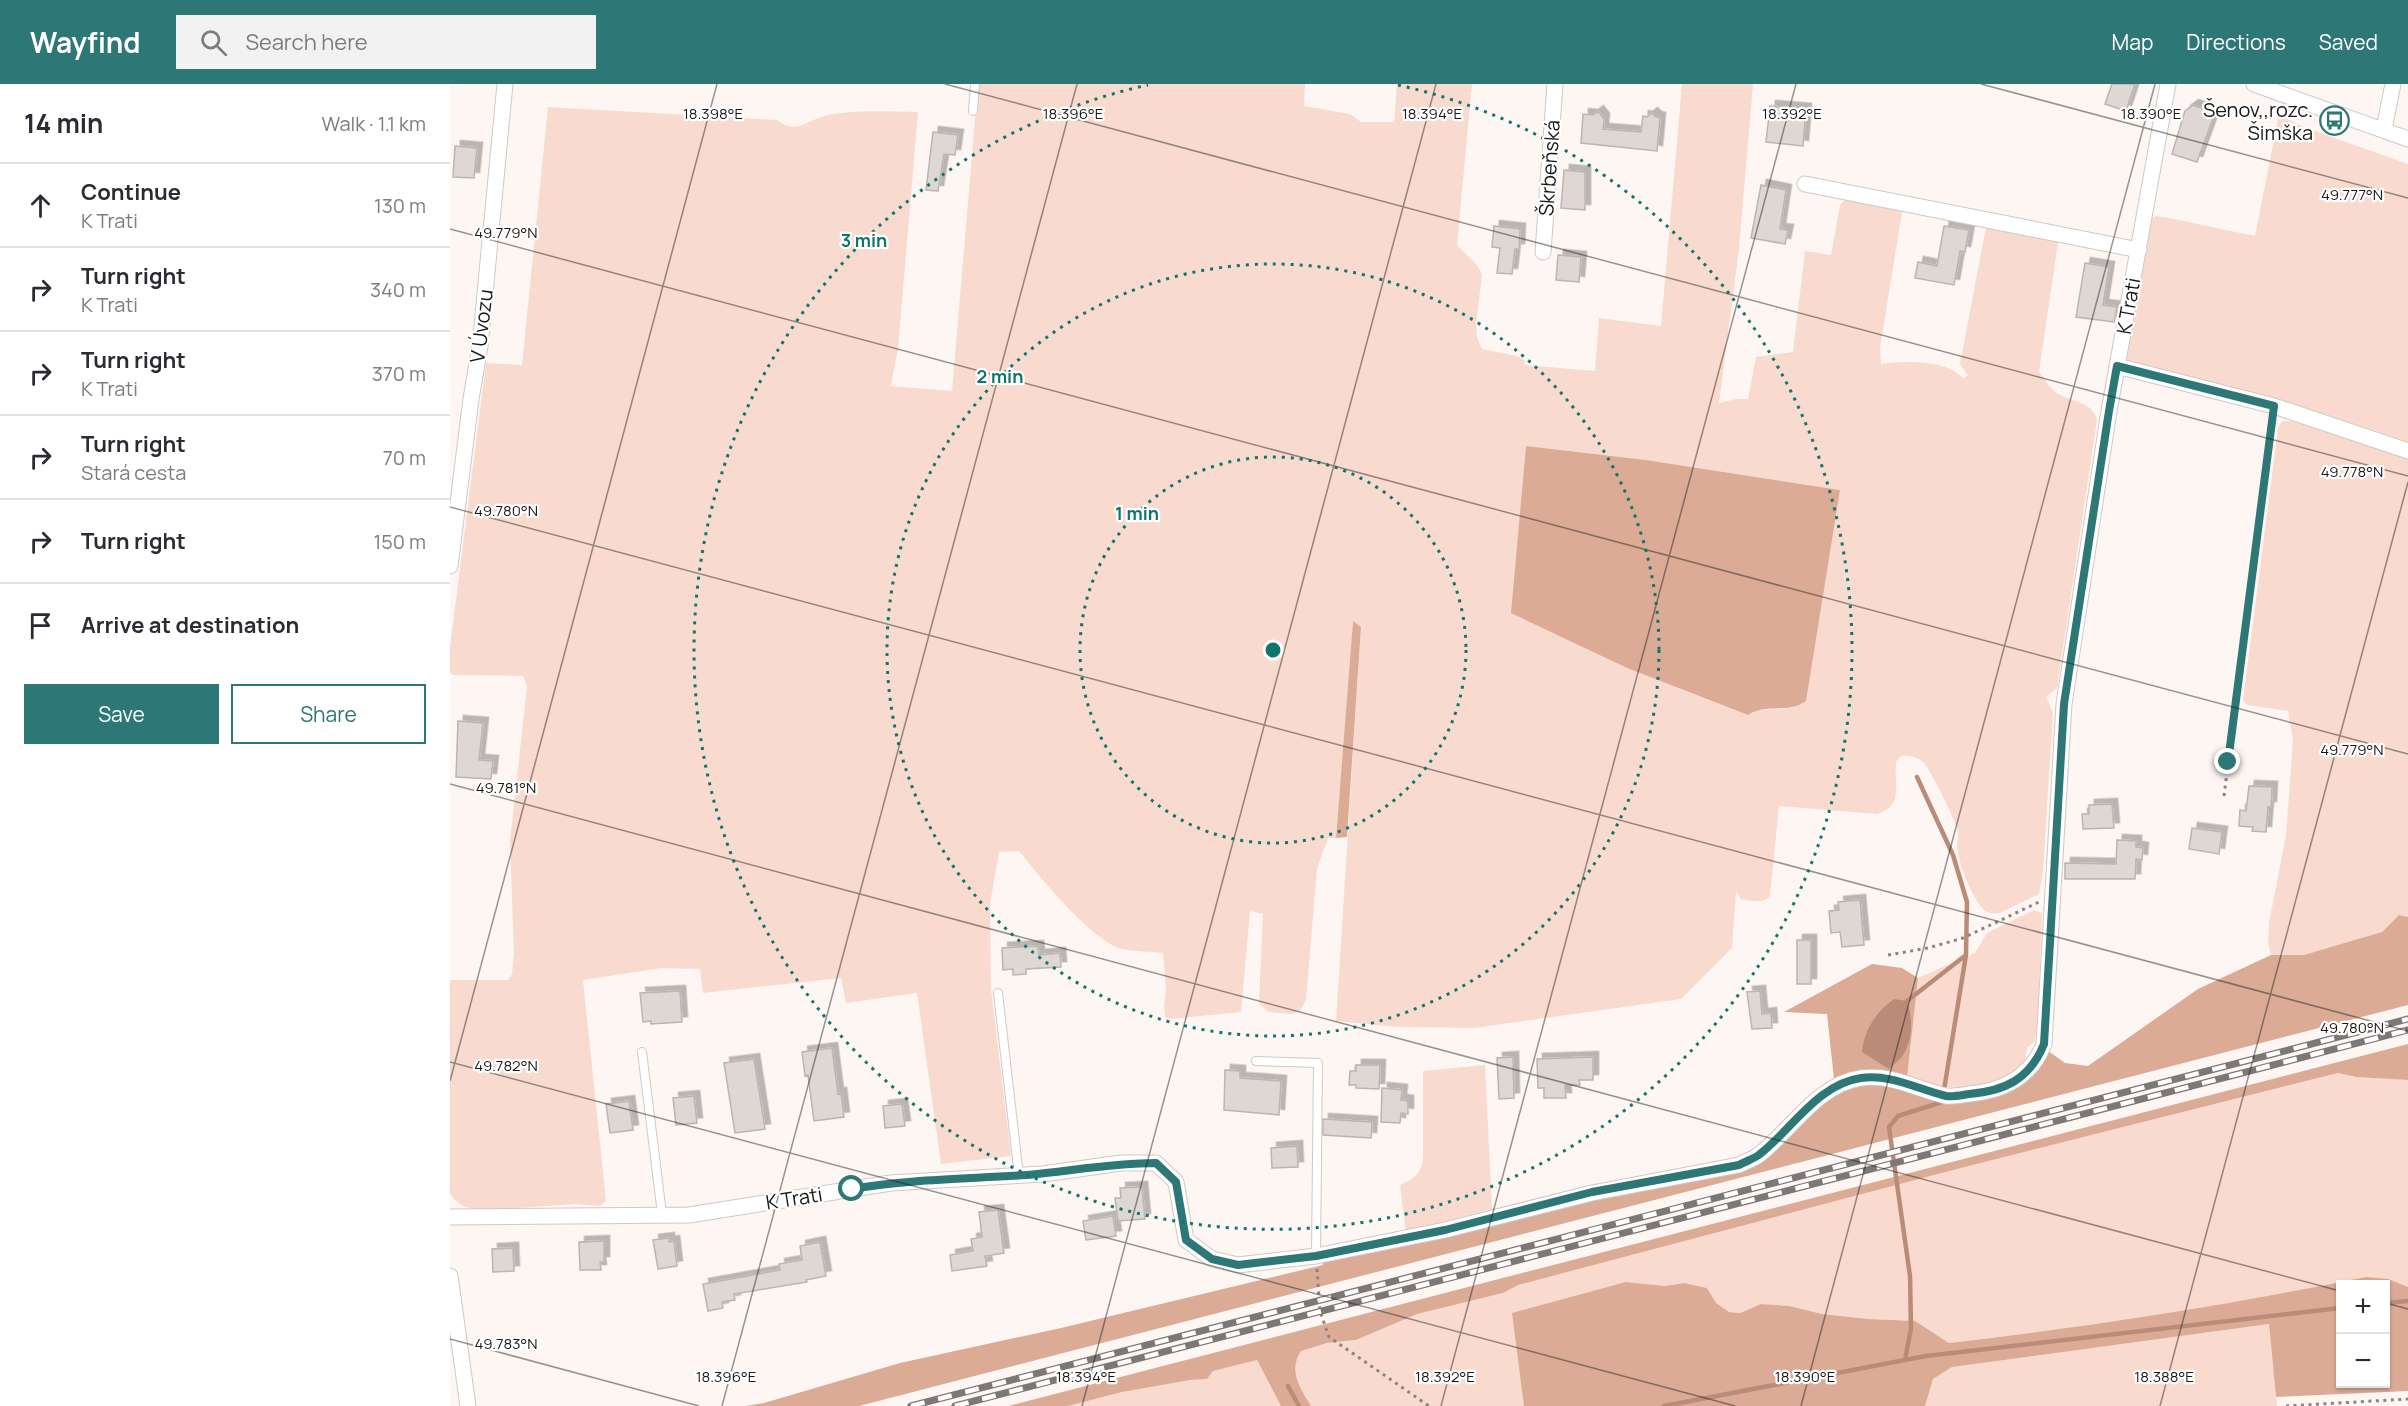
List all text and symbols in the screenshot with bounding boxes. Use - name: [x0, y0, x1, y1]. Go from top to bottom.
- search box: [176, 15, 596, 69]
- text: Wayfind: [30, 23, 140, 61]
- icon: search: [197, 26, 230, 59]
- text: Search here: [245, 27, 368, 57]
- text: Map: [2112, 28, 2153, 56]
- text: Directions: [2186, 28, 2286, 56]
- text: Saved: [2319, 28, 2378, 56]
- place label: Šenov,,rozc. Šimška: [2203, 96, 2313, 146]
- text: 18.398°E: [683, 103, 743, 124]
- text: 18.396°E: [1043, 103, 1103, 124]
- text: 18.394°E: [1402, 103, 1462, 124]
- text: 18.392°E: [1762, 103, 1822, 124]
- text: 18.390°E: [2121, 103, 2181, 124]
- bus stop icon: Šenov,,rozc. Šimška: [2318, 104, 2350, 136]
- text: 14 min: [24, 105, 103, 141]
- text: Walk · 1.1 km: [322, 110, 426, 137]
- street label: Škrbeňská: [1532, 119, 1566, 217]
- text: Continue: [81, 177, 181, 207]
- text: 49.777°N: [2321, 184, 2383, 205]
- icon: ahead: [24, 189, 57, 222]
- text: 130 m: [374, 192, 426, 219]
- text: K Trati: [81, 207, 138, 234]
- text: 49.779°N: [474, 222, 538, 243]
- text: 3 min: [841, 228, 887, 252]
- text: Turn right: [81, 261, 186, 291]
- icon: right: [24, 273, 57, 306]
- text: 340 m: [370, 276, 426, 303]
- street label: K Trati: [2110, 276, 2146, 336]
- street label: V Úvozu: [463, 288, 499, 364]
- text: K Trati: [81, 291, 138, 318]
- text: Turn right: [81, 345, 186, 375]
- icon: right: [24, 357, 57, 390]
- text: 370 m: [372, 360, 426, 387]
- text: 2 min: [977, 364, 1023, 388]
- text: K Trati: [81, 375, 138, 402]
- text: Turn right: [81, 429, 186, 459]
- icon: right: [24, 441, 57, 474]
- text: 70 m: [383, 444, 426, 471]
- text: Stará cesta: [81, 459, 186, 486]
- text: 49.778°N: [2321, 461, 2383, 482]
- text: 49.780°N: [474, 500, 538, 521]
- text: 1 min: [1115, 501, 1159, 525]
- icon: right: [24, 525, 57, 558]
- text: Turn right: [81, 526, 186, 556]
- text: 150 m: [373, 528, 426, 555]
- icon: arrive: [24, 609, 57, 642]
- text: Arrive at destination: [81, 610, 299, 640]
- centre of rings: [1263, 640, 1283, 660]
- button: Save: [24, 684, 219, 744]
- button: Share: [231, 684, 426, 744]
- text: 49.779°N: [2320, 739, 2384, 760]
- route end: [2214, 748, 2240, 774]
- text: 49.781°N: [476, 777, 536, 798]
- text: 49.780°N: [2320, 1017, 2384, 1038]
- text: 49.782°N: [474, 1055, 538, 1076]
- route start: [838, 1175, 864, 1201]
- street label: K Trati: [764, 1180, 824, 1216]
- map controls: [2336, 1280, 2390, 1388]
- button: +: [2336, 1280, 2390, 1334]
- text: 49.783°N: [474, 1333, 538, 1354]
- button: −: [2336, 1334, 2390, 1388]
- text: 18.396°E: [696, 1366, 756, 1387]
- text: 18.394°E: [1056, 1366, 1116, 1387]
- text: 18.392°E: [1415, 1366, 1475, 1387]
- text: 18.390°E: [1775, 1366, 1835, 1387]
- text: 18.388°E: [2134, 1366, 2194, 1387]

